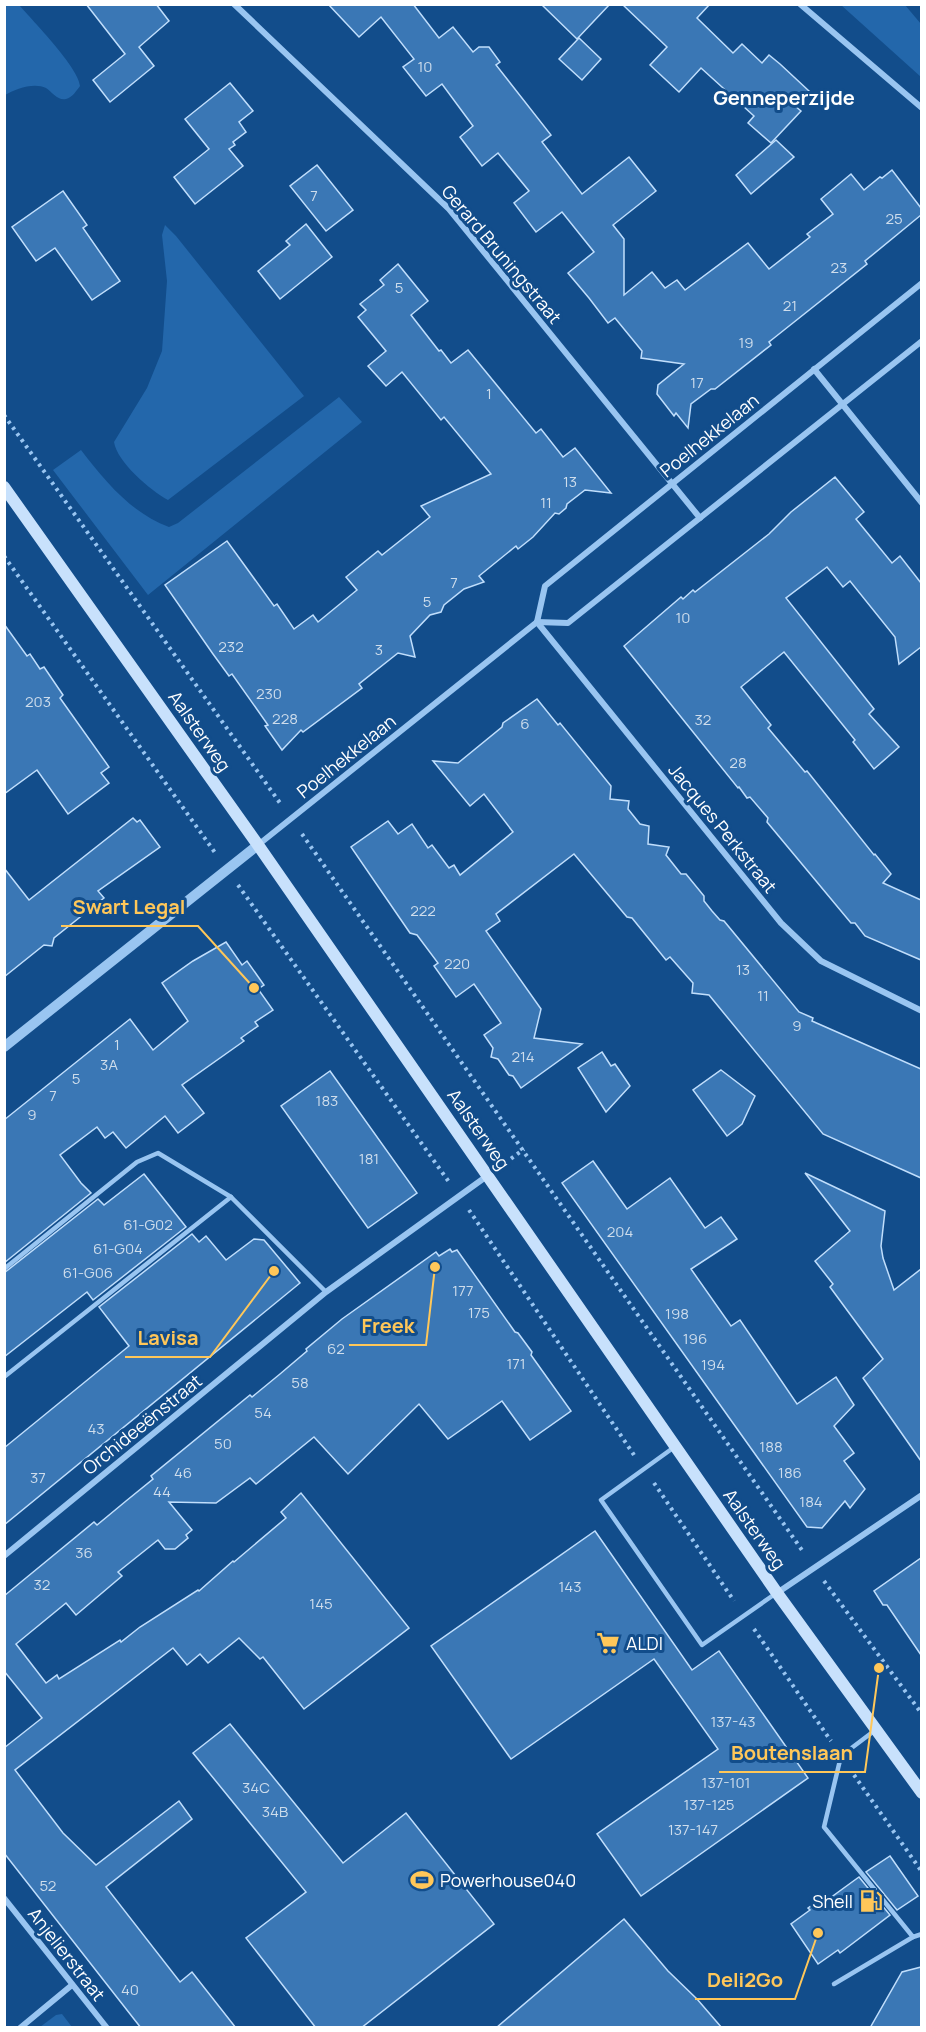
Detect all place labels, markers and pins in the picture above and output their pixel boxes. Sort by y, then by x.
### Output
callout: Swart Legal [61,888,198,926]
callout: Freek [349,1307,426,1345]
callout: Lavisa [125,1319,210,1357]
supermarket icon: ALDI [595,1630,621,1656]
place label: ALDI [626,1631,663,1655]
callout: Boutenslaan [719,1734,865,1772]
sports icon: Powerhouse040 [409,1867,435,1893]
place label: Powerhouse040 [440,1868,576,1892]
fuel station icon: Shell [858,1888,884,1914]
place label: Shell [812,1889,853,1913]
callout: Deli2Go [695,1961,795,1999]

